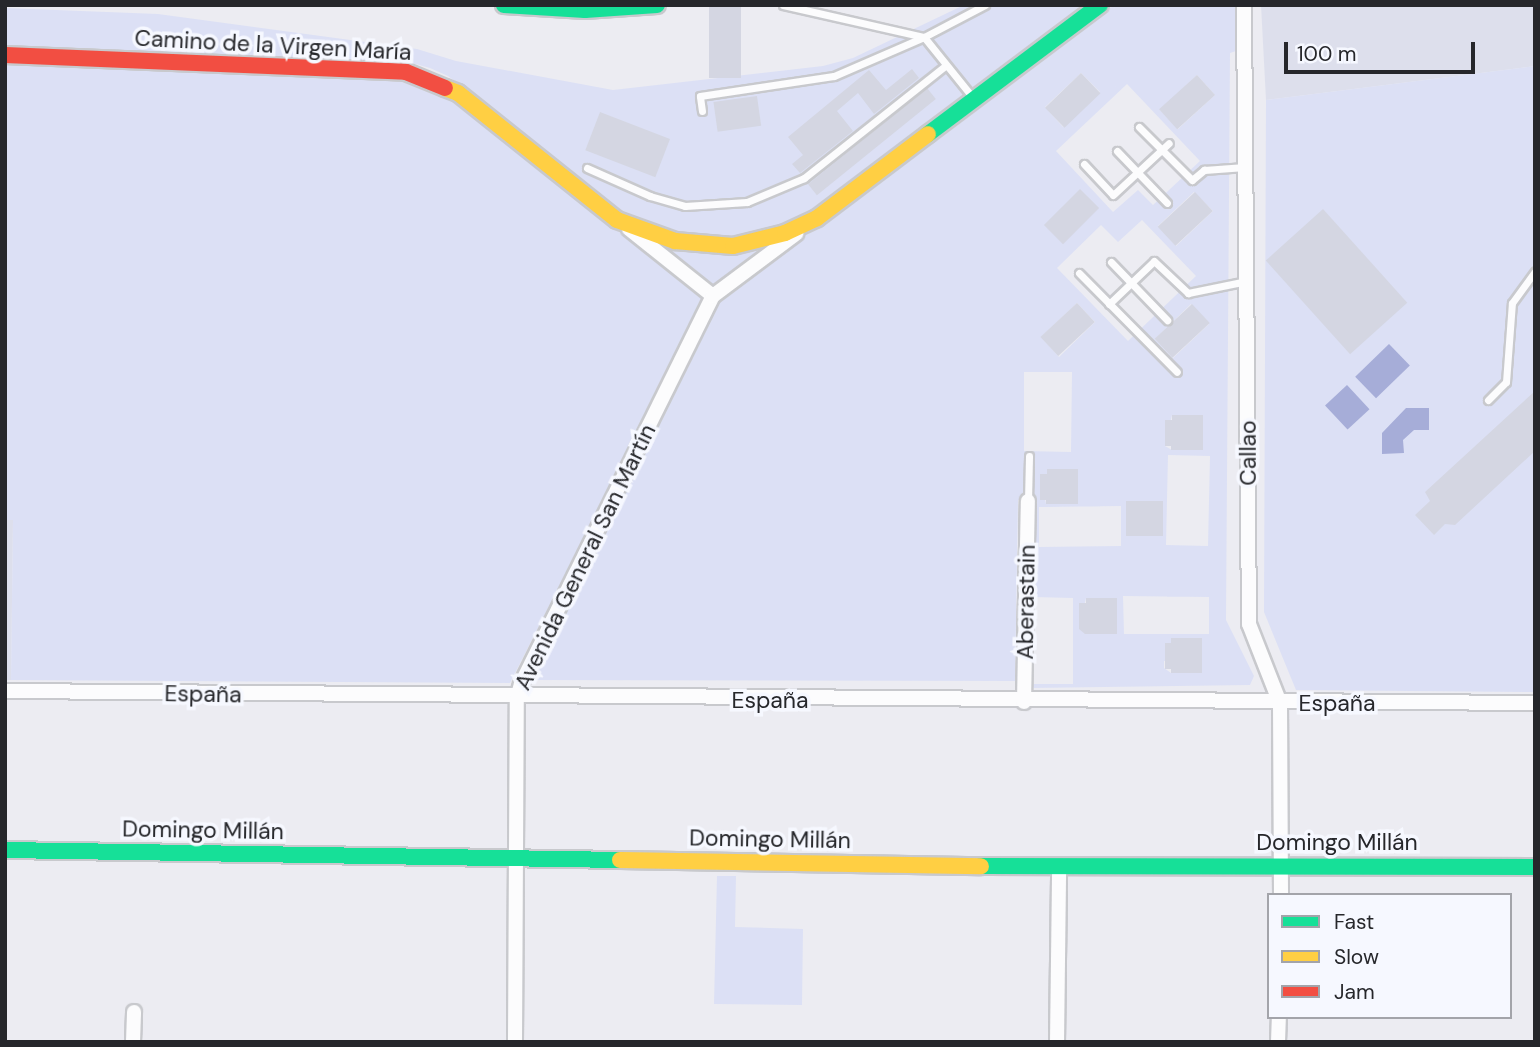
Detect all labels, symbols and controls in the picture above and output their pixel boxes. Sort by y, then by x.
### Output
street label: Camino de la Virgen María [134,24,412,66]
scale bar [1288,28,1479,72]
text: 100 m [1297,40,1357,68]
street label: Avenida General San Martín [509,420,661,694]
street label: Callao [1234,420,1262,486]
street label: Aberastain [1011,544,1041,660]
street label: España [164,680,242,708]
street label: España [731,686,809,714]
street label: España [1298,689,1376,717]
street label: Domingo Millán [122,815,284,845]
street label: Domingo Millán [689,824,851,854]
street label: Domingo Millán [1256,828,1418,856]
legend [1267,893,1512,1019]
text: Fast [1334,908,1374,936]
text: Slow [1334,943,1379,971]
text: Jam [1334,978,1375,1006]

